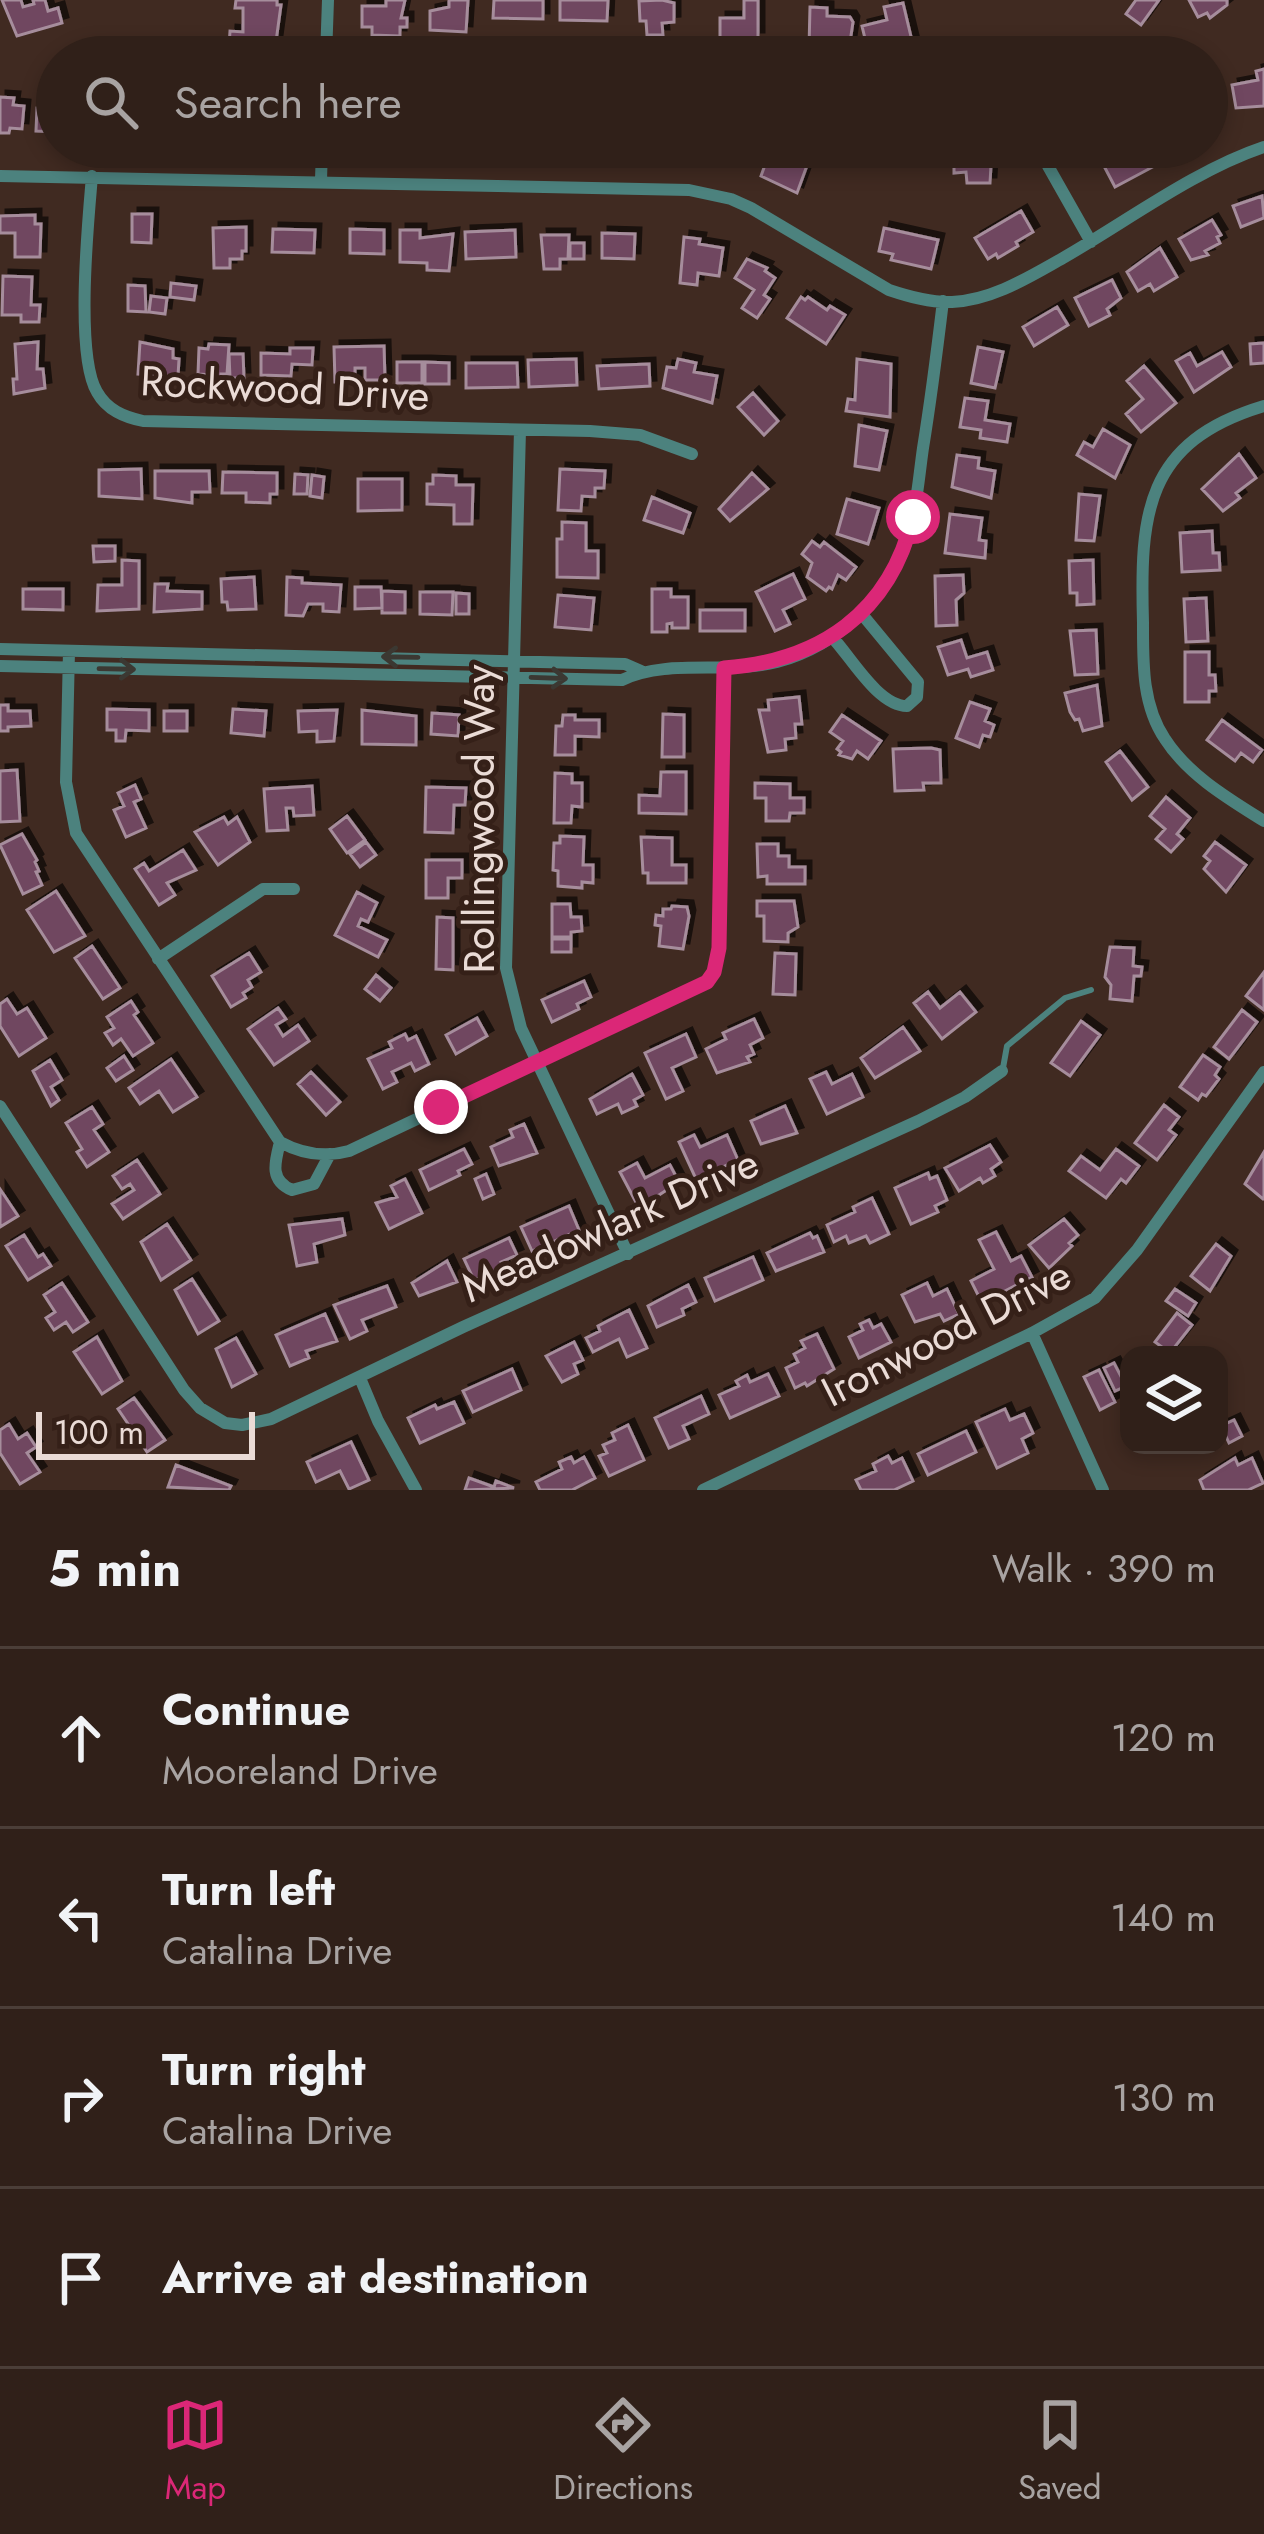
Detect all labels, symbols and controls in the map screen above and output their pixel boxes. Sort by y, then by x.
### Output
search box [36,36,1228,168]
icon: search [78,69,144,135]
text: Search here [174,70,402,135]
street label: Rockwood Drive [139,350,431,426]
route start [886,490,940,544]
one-way arrow [381,645,420,668]
one-way arrow [97,657,136,680]
street label: Rollingwood Way [449,664,510,973]
one-way arrow [529,667,568,690]
route end [414,1080,468,1134]
street label: Meadowlark Drive [452,1132,768,1318]
street label: Ironwood Drive [811,1244,1081,1422]
map controls [1120,1346,1228,1454]
button: layers [1120,1346,1228,1454]
scale bar [36,1406,255,1459]
text: 100 m [54,1409,144,1456]
text: 5 min [48,1531,181,1605]
text: Walk · 390 m [992,1540,1216,1597]
text: Continue [162,1677,350,1742]
icon: ahead [48,1705,114,1771]
text: 120 m [1111,1709,1216,1766]
text: Mooreland Drive [162,1742,438,1799]
text: Turn left [162,1857,335,1922]
icon: left [48,1885,114,1951]
text: 140 m [1110,1889,1216,1946]
text: Catalina Drive [162,1922,392,1979]
text: Turn right [162,2037,366,2102]
icon: right [48,2065,114,2131]
text: 130 m [1112,2069,1216,2126]
text: Catalina Drive [162,2102,392,2159]
icon: arrive [48,2245,114,2311]
text: Arrive at destination [162,2245,589,2310]
tab: Map [162,2392,228,2511]
tab: Directions [553,2392,693,2511]
tab: Saved [1018,2392,1102,2511]

